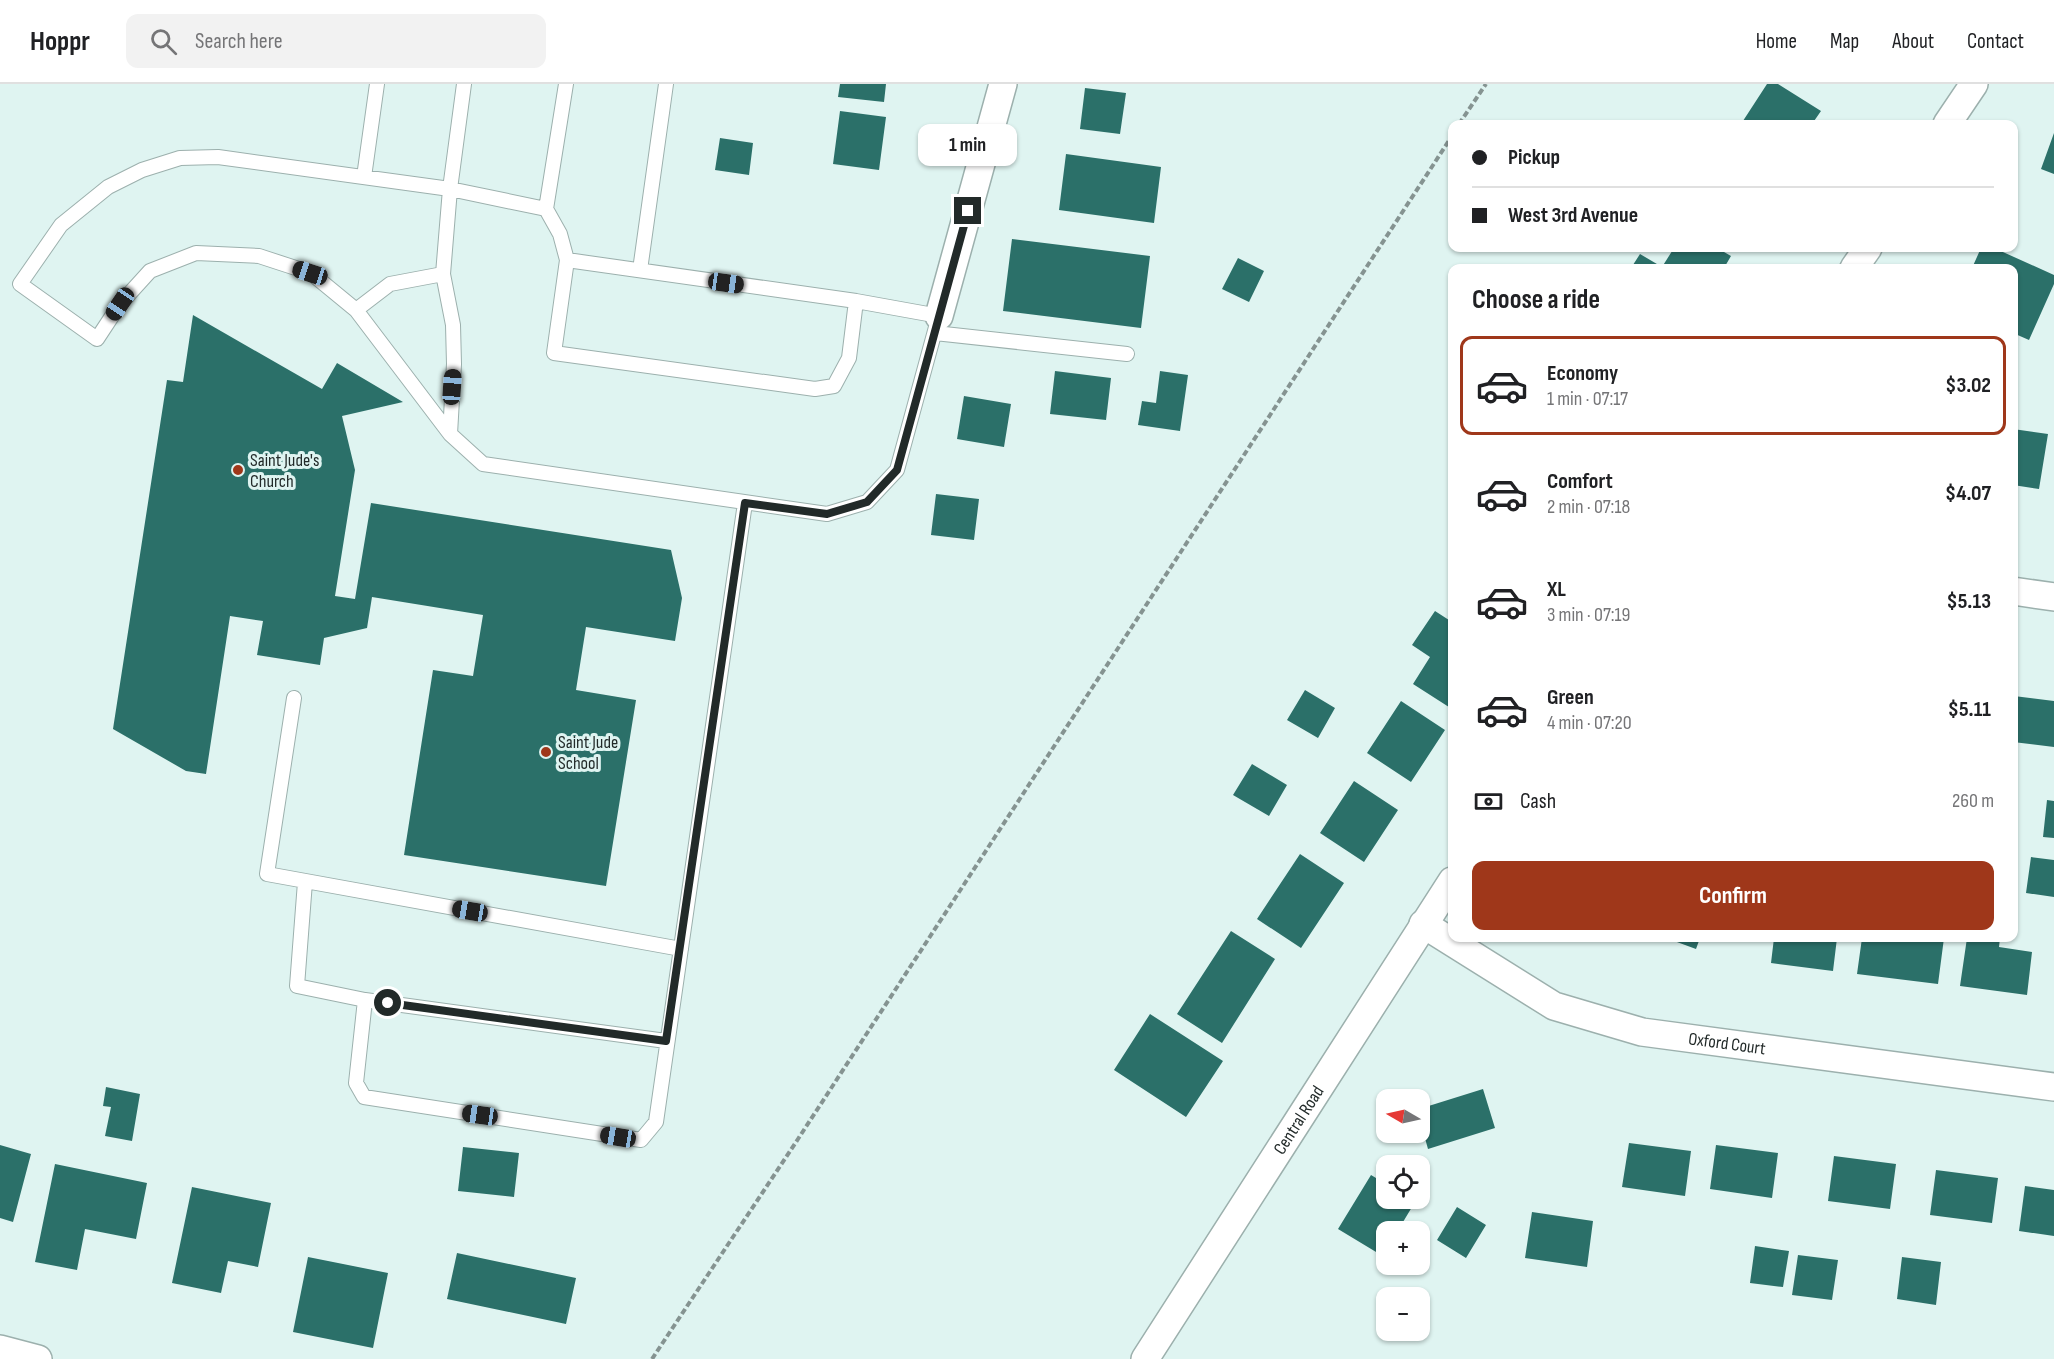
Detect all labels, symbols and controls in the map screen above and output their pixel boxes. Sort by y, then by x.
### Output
search box [126,14,546,68]
text: Hoppr [30,25,90,58]
icon: search [147,25,180,58]
text: Search here [195,28,282,55]
text: Home [1756,29,1797,54]
text: Map [1830,29,1859,54]
text: About [1892,29,1934,54]
text: Contact [1967,29,2024,54]
callout: 1 min [918,124,1018,166]
text: 1 min [949,133,986,157]
text: Pickup [1508,144,1560,171]
route end [954,197,981,224]
text: West 3rd Avenue [1508,202,1638,229]
car [290,259,330,287]
car [707,272,745,294]
car [102,284,138,324]
text: Choose a ride [1472,284,1600,316]
icon: car [1475,359,1529,413]
text: Economy [1547,360,1618,387]
car [442,368,462,406]
text: $3.02 [1945,372,1991,399]
text: 1 min · 07:17 [1547,387,1628,411]
place label: Saint Jude's Church [250,450,319,492]
marker: Saint Jude's Church [231,463,245,477]
icon: car [1475,467,1529,521]
text: Comfort [1547,468,1613,495]
text: $4.07 [1945,480,1991,507]
text: 2 min · 07:18 [1547,495,1630,519]
icon: car [1475,575,1529,629]
text: XL [1547,576,1566,603]
text: $5.13 [1946,588,1991,615]
text: 3 min · 07:19 [1547,603,1630,627]
icon: car [1475,683,1529,737]
text: Green [1547,684,1594,711]
text: $5.11 [1948,696,1991,723]
text: 4 min · 07:20 [1547,711,1632,735]
place label: Saint Jude School [558,732,618,774]
marker: Saint Jude School [539,745,553,759]
icon: cash [1472,785,1505,818]
text: Cash [1520,788,1556,815]
text: 260 m [1952,789,1994,813]
button: Confirm [1472,861,1994,930]
car [451,899,489,923]
route start [374,989,401,1016]
street label: Oxford Court [1687,1028,1767,1059]
street label: Central Road [1269,1082,1329,1158]
north arrow [1376,1089,1430,1143]
map controls [1376,1089,1430,1341]
car [461,1104,499,1126]
car [599,1125,637,1149]
button: locate [1376,1155,1430,1209]
button: + [1376,1221,1430,1275]
button: − [1376,1287,1430,1341]

